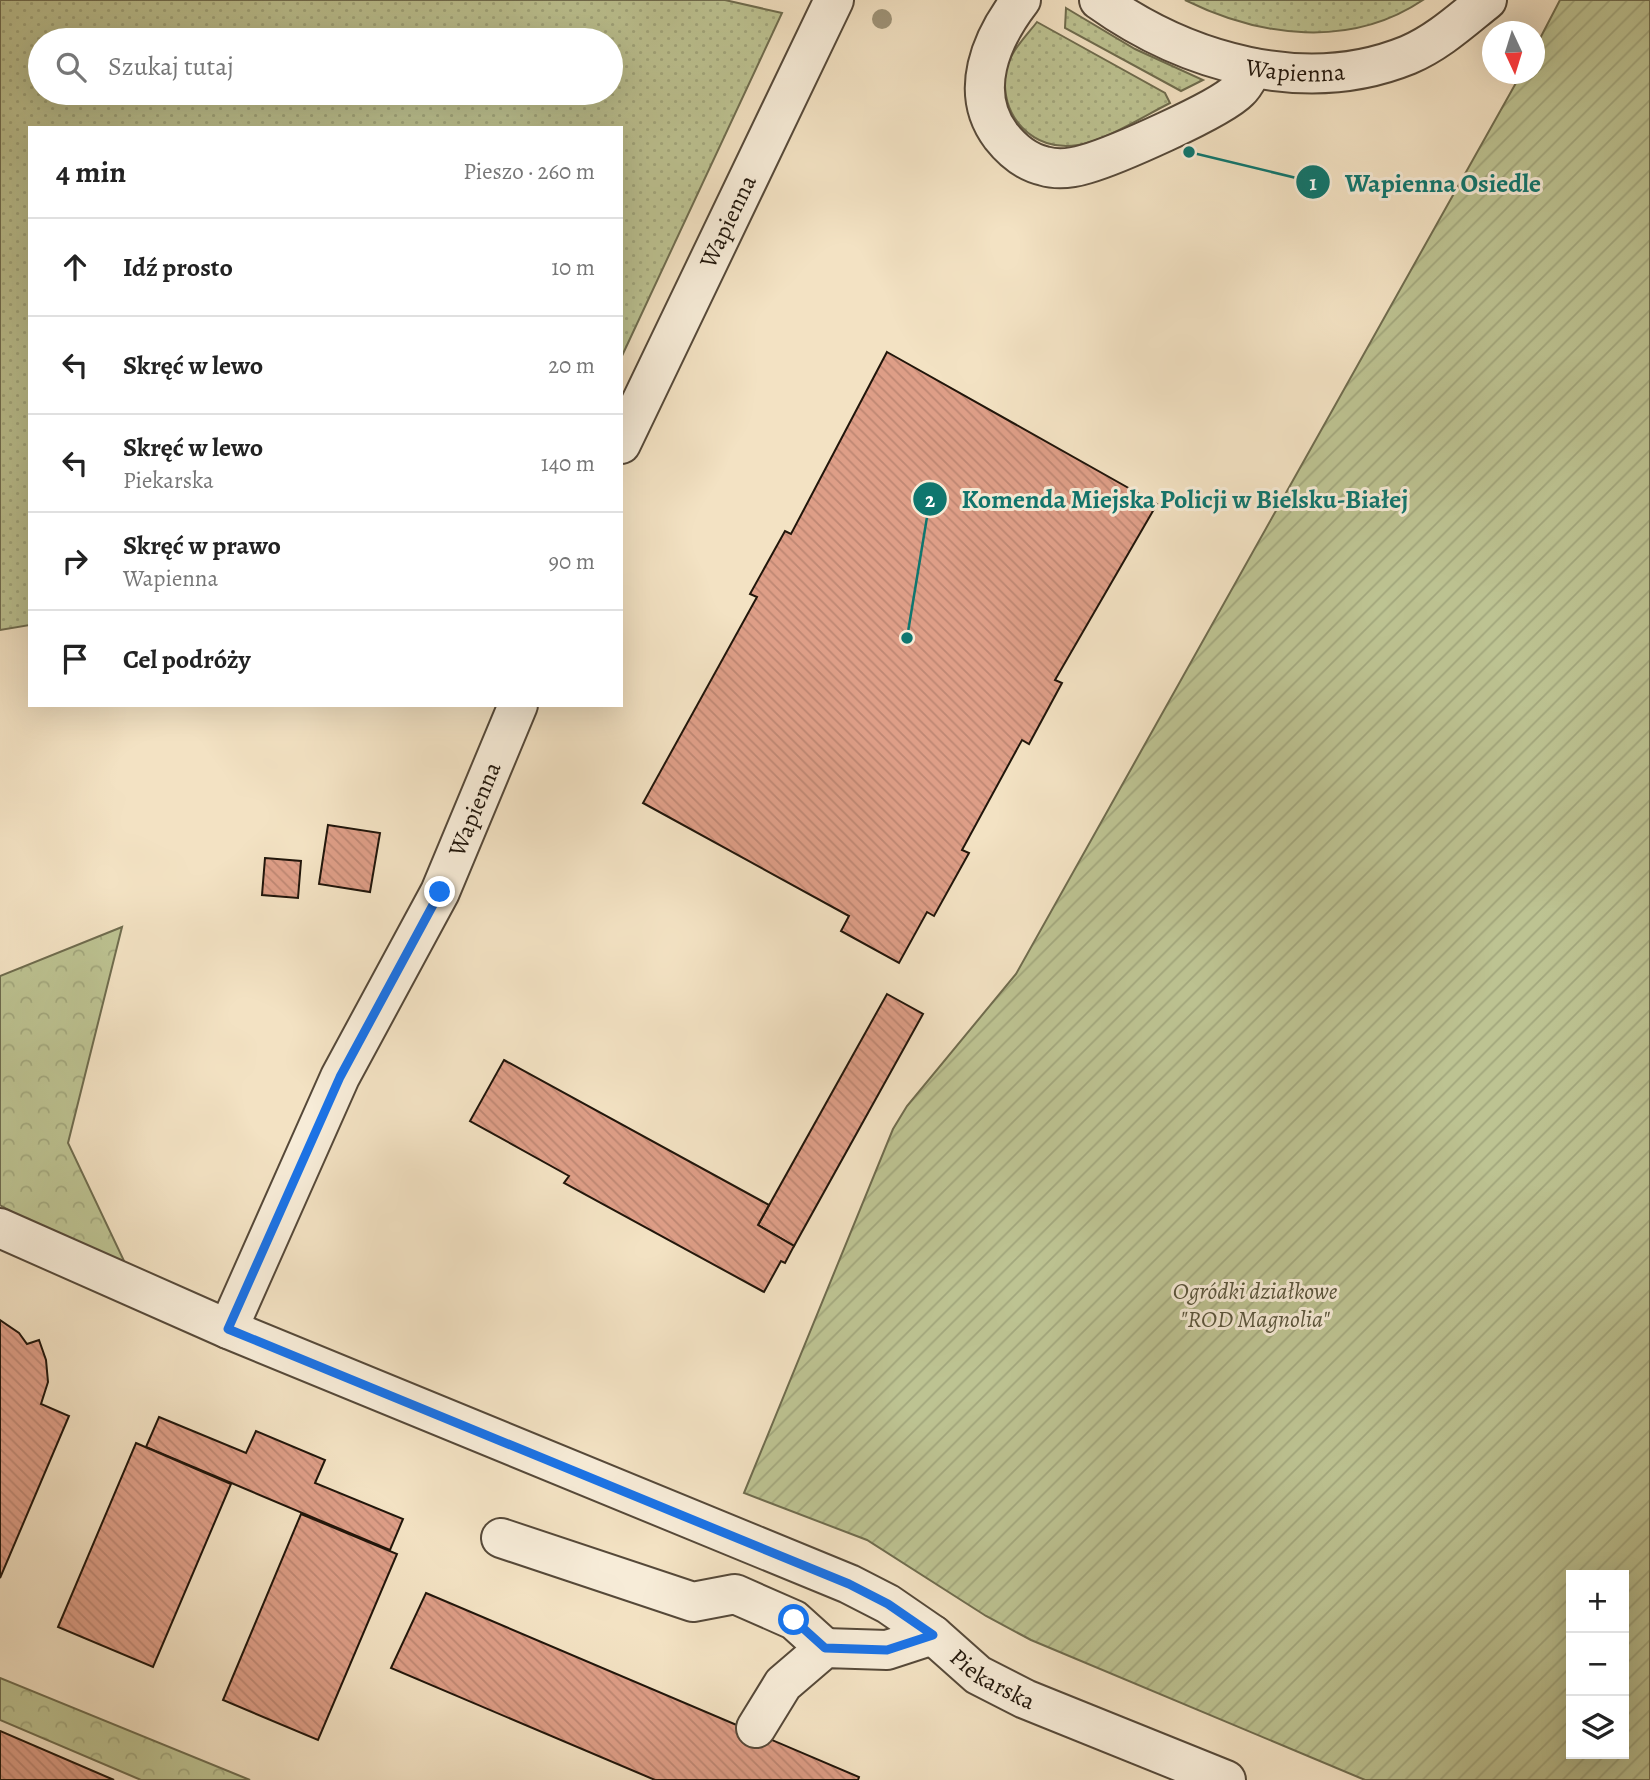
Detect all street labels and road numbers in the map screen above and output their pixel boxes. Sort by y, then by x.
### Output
street label: Wapienna [1242,50,1347,89]
street label: Wapienna [691,169,764,274]
street label: Wapienna [440,756,509,862]
street label: Piekarska [943,1641,1040,1718]

